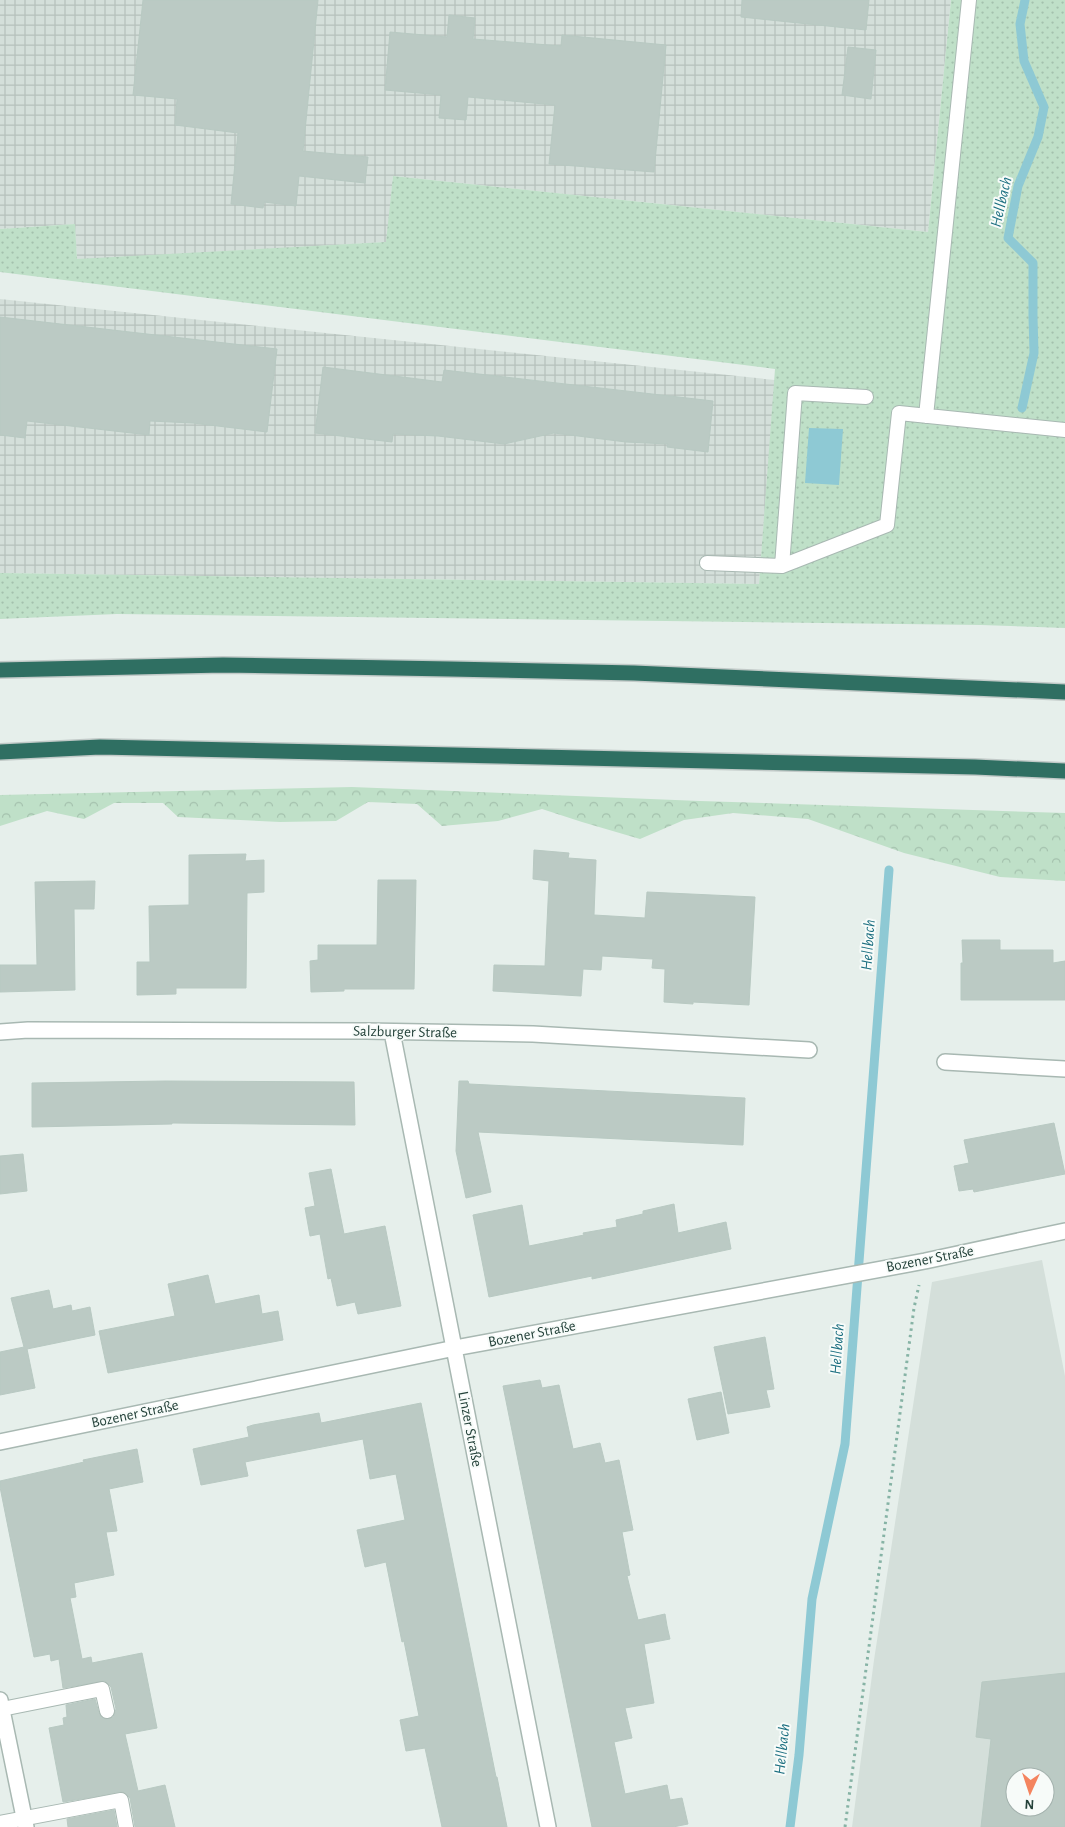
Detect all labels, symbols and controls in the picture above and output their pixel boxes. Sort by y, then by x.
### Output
water label: Hellbach [987,175,1015,229]
water label: Hellbach [858,919,878,971]
street label: Salzburger Straße [353,1024,457,1040]
street label: Bozener Straße [885,1243,975,1275]
street label: Bozener Straße [487,1318,577,1350]
water label: Hellbach [827,1323,847,1375]
street label: Linzer Straße [455,1390,485,1468]
street label: Bozener Straße [90,1397,180,1431]
water label: Hellbach [771,1723,793,1775]
north arrow [1005,1767,1055,1817]
text: N [1024,1797,1035,1811]

